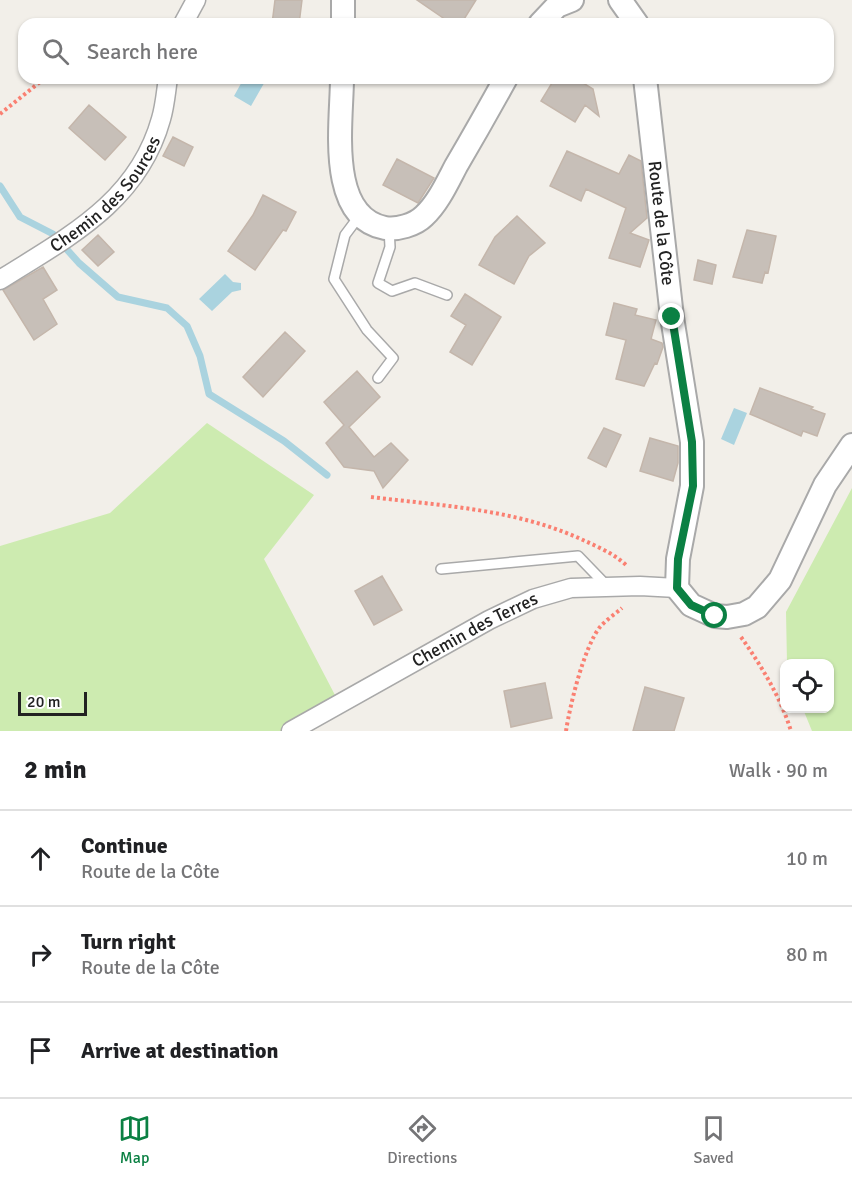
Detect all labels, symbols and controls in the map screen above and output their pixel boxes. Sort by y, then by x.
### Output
search box [18,18,834,84]
icon: search [39,35,72,68]
text: Search here [87,38,198,65]
street label: Chemin des Sources [46,133,165,257]
street label: Route de la Côte [643,160,679,286]
route end [658,303,684,329]
street label: Chemin des Terres [408,587,541,672]
route start [701,602,727,628]
map controls [780,659,834,713]
button: locate [780,659,834,713]
scale bar [18,689,87,716]
text: 20 m [27,692,61,712]
text: 2 min [24,754,87,786]
text: Walk · 90 m [729,758,828,783]
text: Continue [81,832,168,859]
icon: ahead [24,842,57,875]
text: 10 m [786,846,828,871]
text: Route de la Côte [81,859,220,884]
text: Turn right [81,928,176,955]
icon: right [24,938,57,971]
text: 80 m [786,942,828,967]
text: Route de la Côte [81,955,220,980]
icon: arrive [24,1034,57,1067]
text: Arrive at destination [81,1037,278,1064]
tab: Map [118,1112,151,1168]
tab: Directions [387,1112,457,1168]
tab: Saved [694,1112,734,1168]

